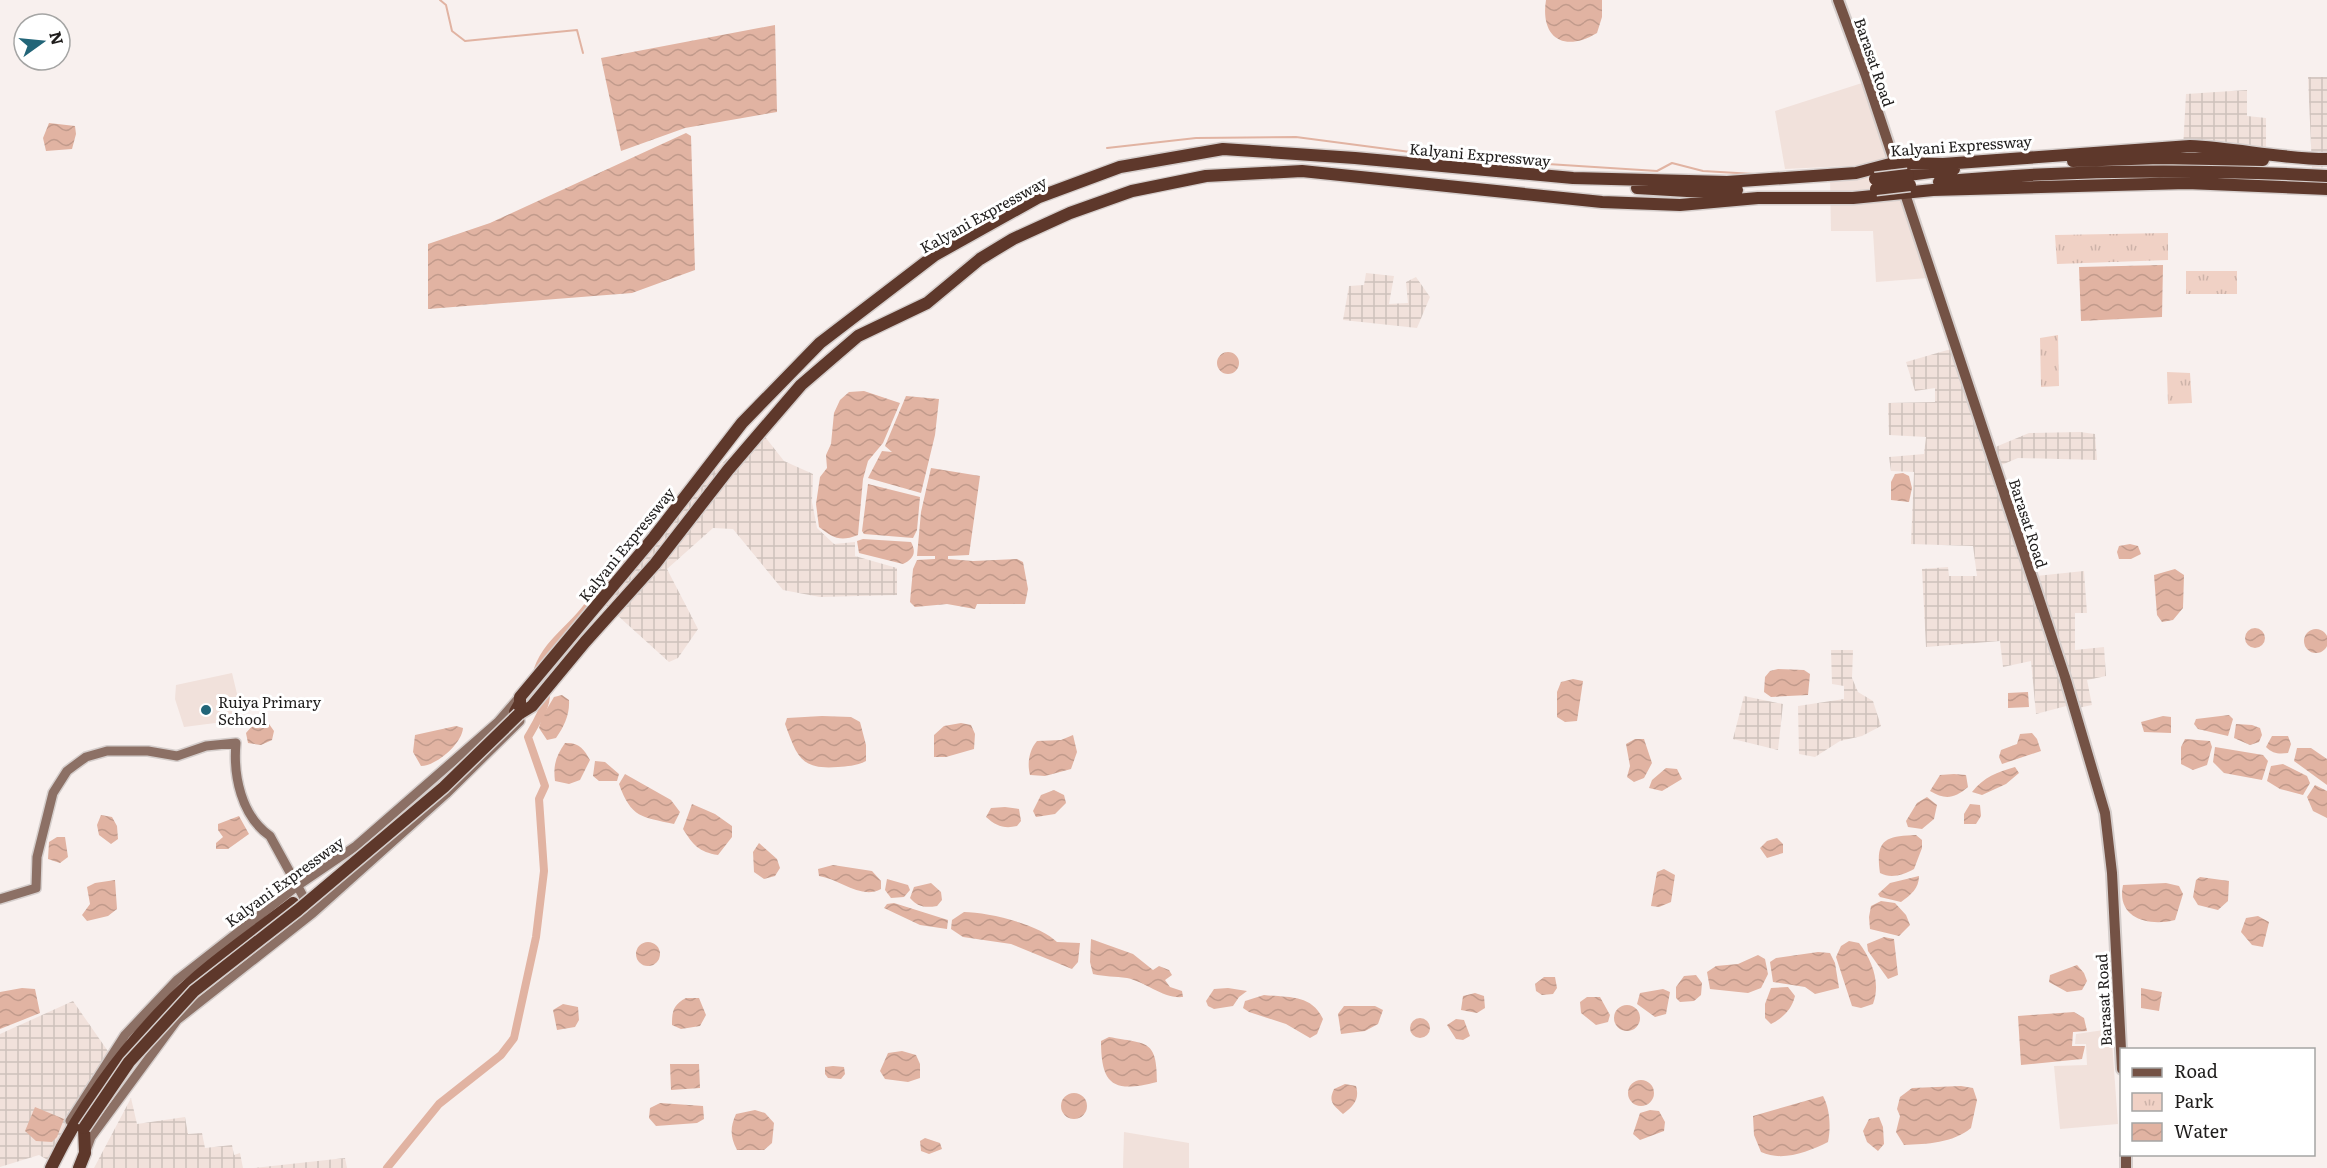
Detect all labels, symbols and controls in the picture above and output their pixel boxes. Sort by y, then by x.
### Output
north arrow [12,12,72,72]
street label: Barasat Road [1849,14,1901,110]
text: N [44,28,71,47]
street label: Kalyani Expressway [1889,129,2033,161]
street label: Kalyani Expressway [1408,136,1552,172]
street label: Kalyani Expressway [915,169,1051,258]
street label: Barasat Road [2004,475,2054,571]
street label: Kalyani Expressway [572,481,680,606]
place label: Ruiya Primary School [218,690,321,730]
marker: Ruiya Primary School [199,703,213,717]
street label: Kalyani Expressway [220,830,348,932]
street label: Barasat Road [2089,953,2117,1047]
legend [2120,1048,2315,1156]
text: Road [2174,1057,2218,1084]
text: Park [2174,1087,2215,1114]
text: Water [2174,1117,2228,1144]

